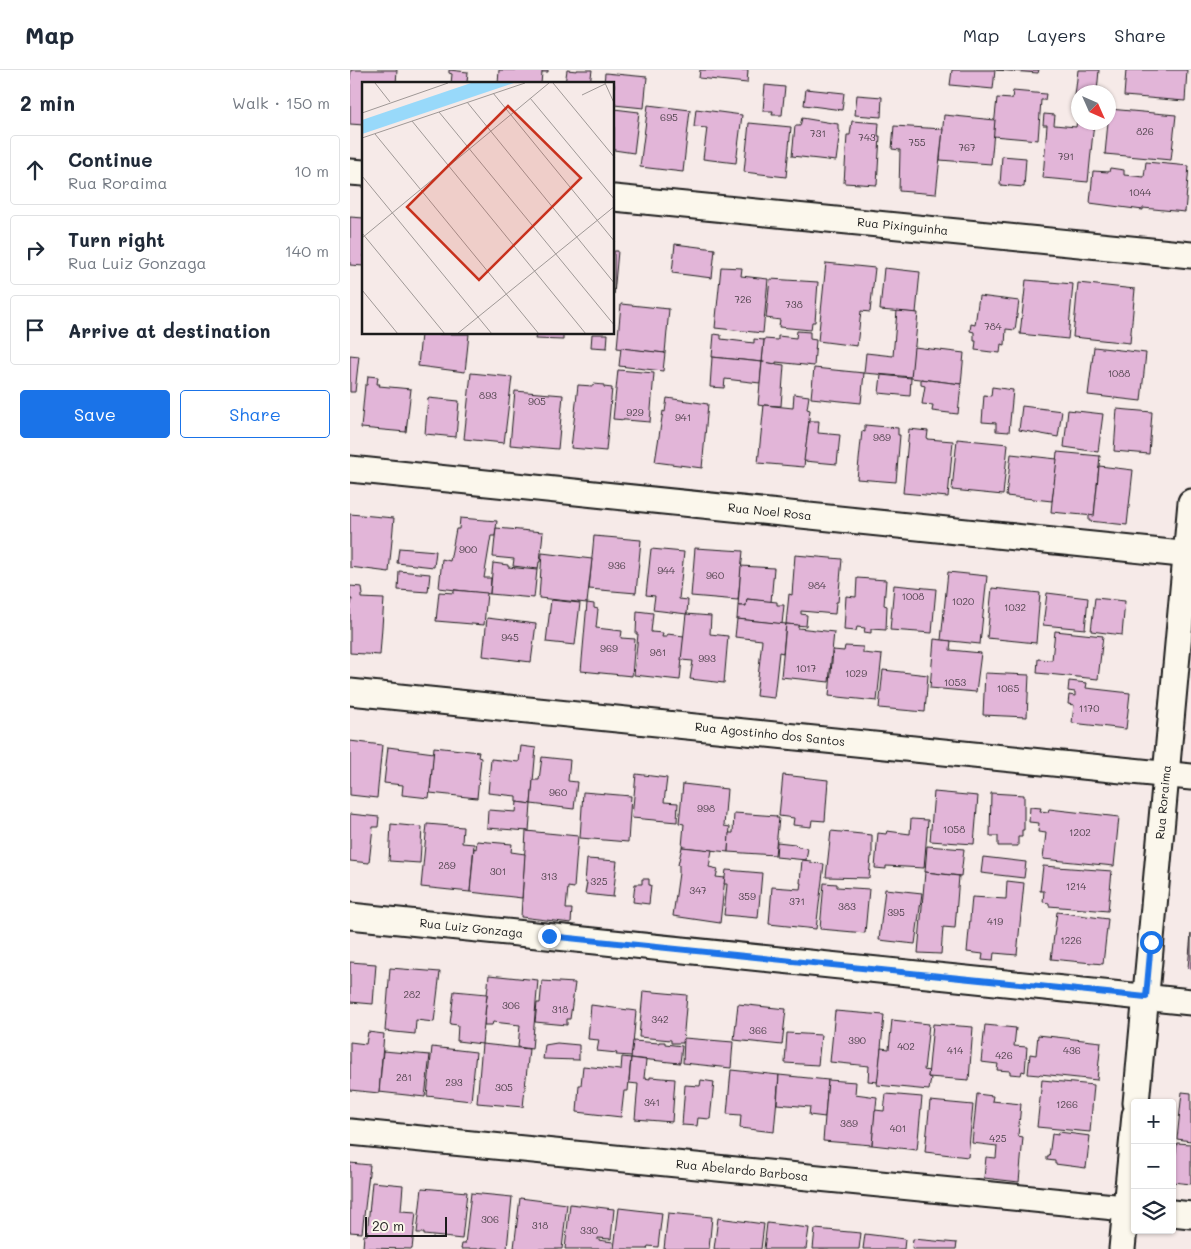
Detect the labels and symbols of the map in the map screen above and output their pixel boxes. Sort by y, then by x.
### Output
inset map [362,82,615,335]
north arrow [1071,85,1116,130]
house number: 695 [660,110,678,124]
house number: 826 [1136,124,1154,138]
house number: 731 [810,126,826,140]
house number: 743 [858,130,876,144]
house number: 755 [908,135,926,149]
house number: 767 [958,140,976,154]
house number: 791 [1058,149,1074,163]
house number: 1044 [1129,185,1151,199]
street label: Rua Pixinguinha [857,213,949,238]
house number: 726 [734,292,752,306]
house number: 738 [785,297,803,311]
house number: 784 [984,319,1002,333]
house number: 1088 [1108,366,1130,380]
house number: 893 [479,388,497,402]
house number: 905 [528,394,546,408]
house number: 929 [626,405,644,419]
house number: 941 [675,410,691,424]
house number: 989 [873,430,891,444]
street label: Rua Noel Rosa [727,499,813,523]
house number: 900 [459,542,477,556]
house number: 936 [608,558,626,572]
house number: 944 [657,563,675,577]
house number: 960 [706,568,724,582]
house number: 984 [808,578,826,592]
house number: 1008 [902,589,924,603]
house number: 1020 [952,594,974,608]
house number: 1032 [1004,600,1026,614]
house number: 945 [501,630,519,644]
house number: 969 [600,641,618,655]
house number: 981 [650,645,666,659]
house number: 993 [698,651,716,665]
house number: 1017 [796,661,817,675]
house number: 1029 [845,666,867,680]
house number: 1053 [944,675,966,689]
house number: 1065 [997,681,1019,695]
house number: 1170 [1079,701,1099,715]
street label: Rua Agostinho dos Santos [694,718,846,749]
street label: Rua Roraima [1151,764,1174,840]
house number: 960 [549,785,567,799]
house number: 998 [697,801,715,815]
house number: 1058 [943,822,965,836]
house number: 1202 [1069,825,1091,839]
house number: 289 [438,858,456,872]
house number: 301 [490,864,506,878]
house number: 313 [541,869,557,883]
house number: 325 [590,874,608,888]
house number: 1214 [1066,879,1086,893]
house number: 347 [689,883,707,897]
house number: 359 [738,889,756,903]
house number: 371 [789,894,805,908]
house number: 383 [838,899,856,913]
house number: 395 [887,905,905,919]
street label: Rua Luiz Gonzaga [419,914,524,941]
house number: 419 [987,914,1003,928]
route end [538,925,561,948]
route start [1140,931,1163,954]
house number: 1226 [1060,933,1082,947]
house number: 282 [403,987,421,1001]
house number: 306 [502,998,520,1012]
house number: 318 [552,1002,568,1016]
house number: 342 [651,1012,669,1026]
house number: 366 [749,1023,767,1037]
house number: 390 [848,1033,866,1047]
house number: 402 [897,1039,915,1053]
house number: 414 [947,1043,963,1057]
house number: 436 [1063,1043,1081,1057]
house number: 426 [995,1048,1013,1062]
house number: 281 [396,1070,412,1084]
house number: 293 [445,1075,463,1089]
house number: 305 [495,1080,513,1094]
house number: 341 [644,1095,660,1109]
house number: 1266 [1056,1097,1078,1111]
house number: 389 [840,1116,858,1130]
house number: 401 [890,1121,906,1135]
house number: 425 [989,1131,1007,1145]
street label: Rua Abelardo Barbosa [675,1155,809,1184]
house number: 306 [481,1212,499,1226]
scale bar [365,1214,448,1237]
house number: 318 [532,1218,548,1232]
house number: 330 [580,1223,598,1237]

